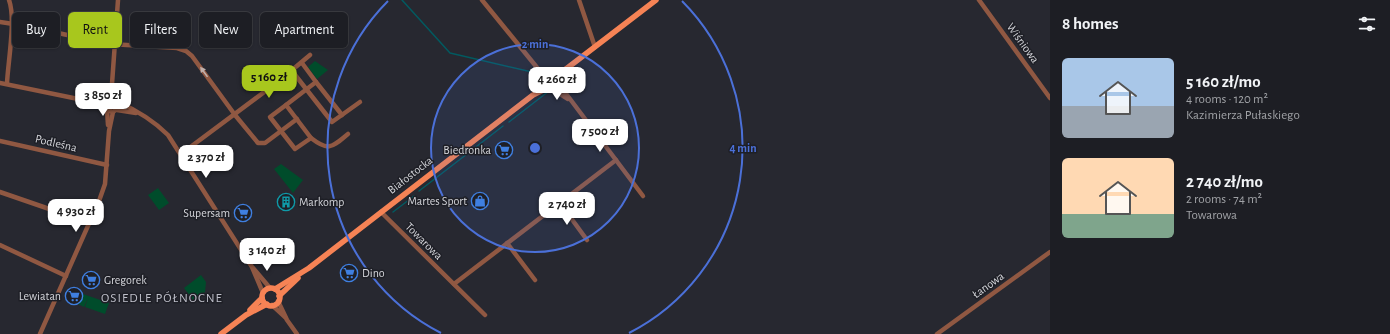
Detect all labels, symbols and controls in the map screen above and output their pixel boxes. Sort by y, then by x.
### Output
chip: Buy [12,12,60,48]
chip: Rent [68,12,122,48]
chip: Filters [130,12,191,48]
chip: New [199,12,252,48]
chip: Apartment [260,12,348,48]
icon: filters [1356,13,1378,35]
text: 8 homes [1062,15,1119,32]
street label: Wiśniowa [1005,21,1042,66]
text: 2 min [522,38,548,50]
pin: 5 160 zł [228,65,310,99]
one-way arrow [200,67,208,77]
pin: 4 260 zł [516,67,598,101]
text: 5 160 zł [251,71,287,84]
text: 4 260 zł [538,73,576,86]
text: 5 160 zł/mo [1186,73,1261,90]
icon: home [1094,74,1142,122]
pin: 3 850 zł [62,83,144,117]
text: 3 850 zł [84,89,122,102]
text: 4 rooms · 120 m² [1186,93,1268,106]
text: Kazimierza Pułaskiego [1186,109,1300,122]
pin: 7 500 zł [559,119,641,153]
text: 7 500 zł [581,125,619,138]
street label: Podleśna [34,132,79,154]
supermarket icon: Biedronka [494,140,514,160]
centre of rings [528,141,542,155]
text: 4 min [729,142,757,154]
place label: Biedronka [443,144,491,156]
pin: 2 370 zł [165,145,247,179]
text: 2 370 zł [187,151,225,164]
street label: Białostocka [385,154,435,196]
text: 2 740 zł/mo [1186,173,1263,190]
icon: home [1094,174,1142,222]
shop icon: Martes Sport [470,191,490,211]
building icon: Markomp [276,192,296,212]
pin: 2 740 zł [526,192,608,226]
text: 2 rooms · 74 m² [1186,193,1262,206]
place label: Martes Sport [407,195,467,207]
place label: Markomp [299,196,344,208]
text: 2 740 zł [548,198,586,211]
pin: 4 930 zł [35,199,117,233]
supermarket icon: Supersam [233,203,253,223]
text: 4 930 zł [57,205,95,218]
place label: Supersam [183,207,230,219]
text: Towarowa [1186,209,1237,222]
street label: Towarowa [403,220,445,262]
pin: 3 140 zł [226,238,308,272]
text: 3 140 zł [249,244,285,257]
supermarket icon: Dino [339,263,359,283]
place label: Dino [362,267,385,279]
street label: Łanowa [970,269,1006,300]
supermarket icon: Gregorek [81,270,101,290]
place label: Gregorek [104,274,147,286]
supermarket icon: Lewiatan [64,286,84,306]
place label: Lewiatan [19,290,61,302]
district label: OSIEDLE PÓŁNOCNE [101,291,223,305]

